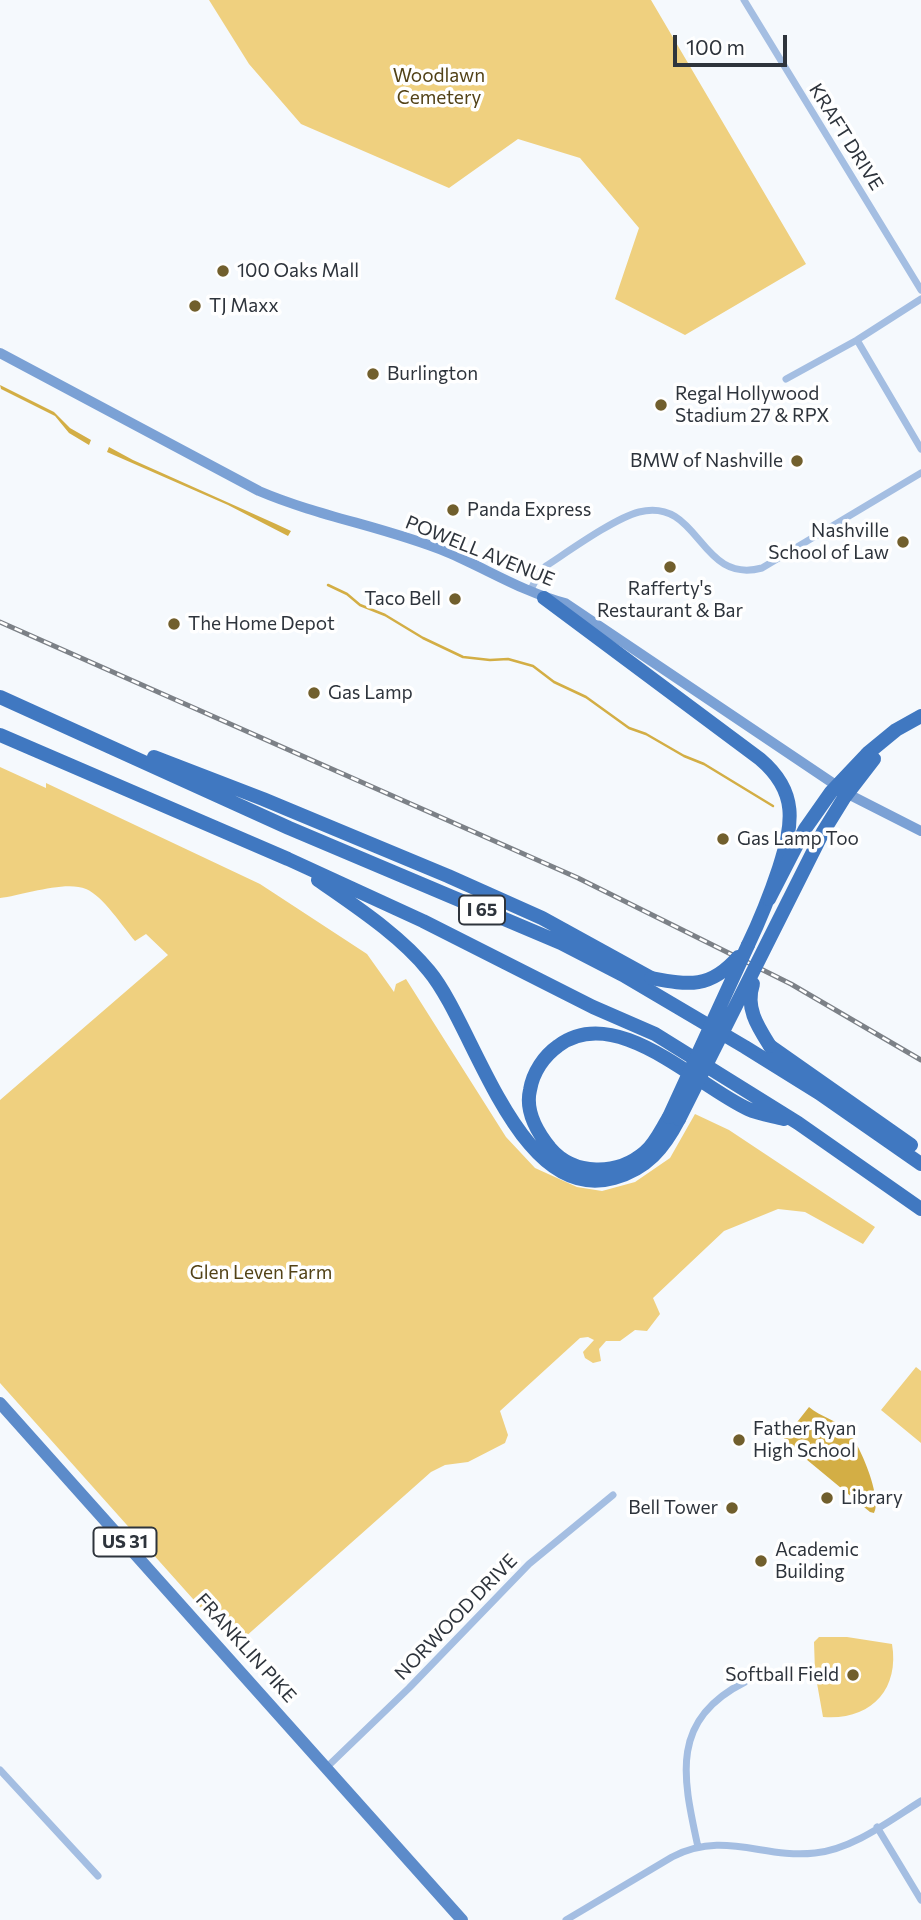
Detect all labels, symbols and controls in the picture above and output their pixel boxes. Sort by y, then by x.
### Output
scale bar [676,21,790,65]
text: 100 m [686,34,745,59]
park label: Woodlawn Cemetery [393,65,485,109]
street label: KRAFT DRIVE [804,79,888,195]
place label: 100 Oaks Mall [237,260,359,282]
marker: 100 Oaks Mall [215,263,231,279]
place label: TJ Maxx [209,295,279,317]
marker: TJ Maxx [187,298,203,314]
place label: Burlington [387,363,478,385]
marker: Burlington [365,366,381,382]
place label: Regal Hollywood Stadium 27 & RPX [675,383,829,427]
marker: Regal Hollywood Stadium 27 & RPX [653,397,669,413]
place label: BMW of Nashville [630,450,783,472]
marker: BMW of Nashville [789,453,805,469]
place label: Panda Express [467,499,591,521]
marker: Panda Express [445,502,461,518]
street label: POWELL AVENUE [402,511,558,591]
place label: Nashville School of Law [768,520,889,564]
marker: Nashville School of Law [895,534,911,550]
marker: Rafferty's Restaurant & Bar [662,559,678,575]
place label: Rafferty's Restaurant & Bar [597,578,743,622]
place label: Taco Bell [364,588,441,610]
marker: Taco Bell [447,591,463,607]
place label: The Home Depot [188,613,335,635]
marker: The Home Depot [166,616,182,632]
place label: Gas Lamp [328,682,413,704]
marker: Gas Lamp [306,685,322,701]
place label: Gas Lamp Too [737,828,859,850]
marker: Gas Lamp Too [715,831,731,847]
road number: I 65 [459,896,505,925]
park label: Glen Leven Farm [190,1262,332,1284]
place label: Father Ryan High School [753,1418,856,1462]
marker: Father Ryan High School [731,1432,747,1448]
place label: Library [841,1487,903,1509]
marker: Library [819,1490,835,1506]
place label: Bell Tower [628,1497,718,1519]
marker: Bell Tower [724,1500,740,1516]
road number: US 31 [94,1527,156,1556]
place label: Academic Building [775,1539,859,1583]
street label: NORWOOD DRIVE [390,1549,522,1685]
marker: Academic Building [753,1553,769,1569]
street label: FRANKLIN PIKE [191,1589,301,1707]
place label: Softball Field [725,1664,839,1686]
marker: Softball Field [845,1667,861,1683]

